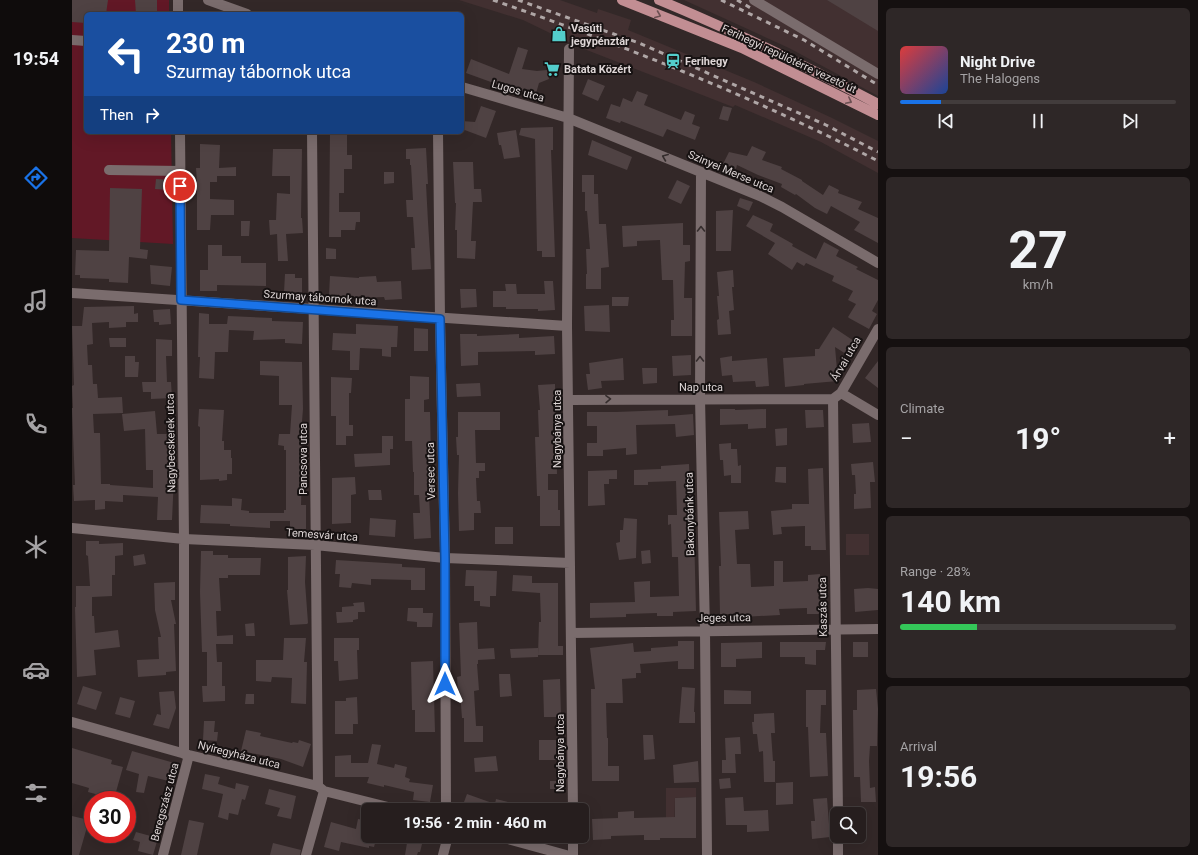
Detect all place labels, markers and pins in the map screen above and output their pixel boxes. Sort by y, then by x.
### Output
place label: Vasúti jegypénztár [570,22,629,48]
shop icon: Vasúti jegypénztár [550,25,568,43]
station icon: Ferihegy [664,52,682,70]
place label: Ferihegy [685,55,728,68]
supermarket icon: Batata Közért [543,60,561,78]
place label: Batata Közért [564,63,632,76]
pin [163,169,197,203]

